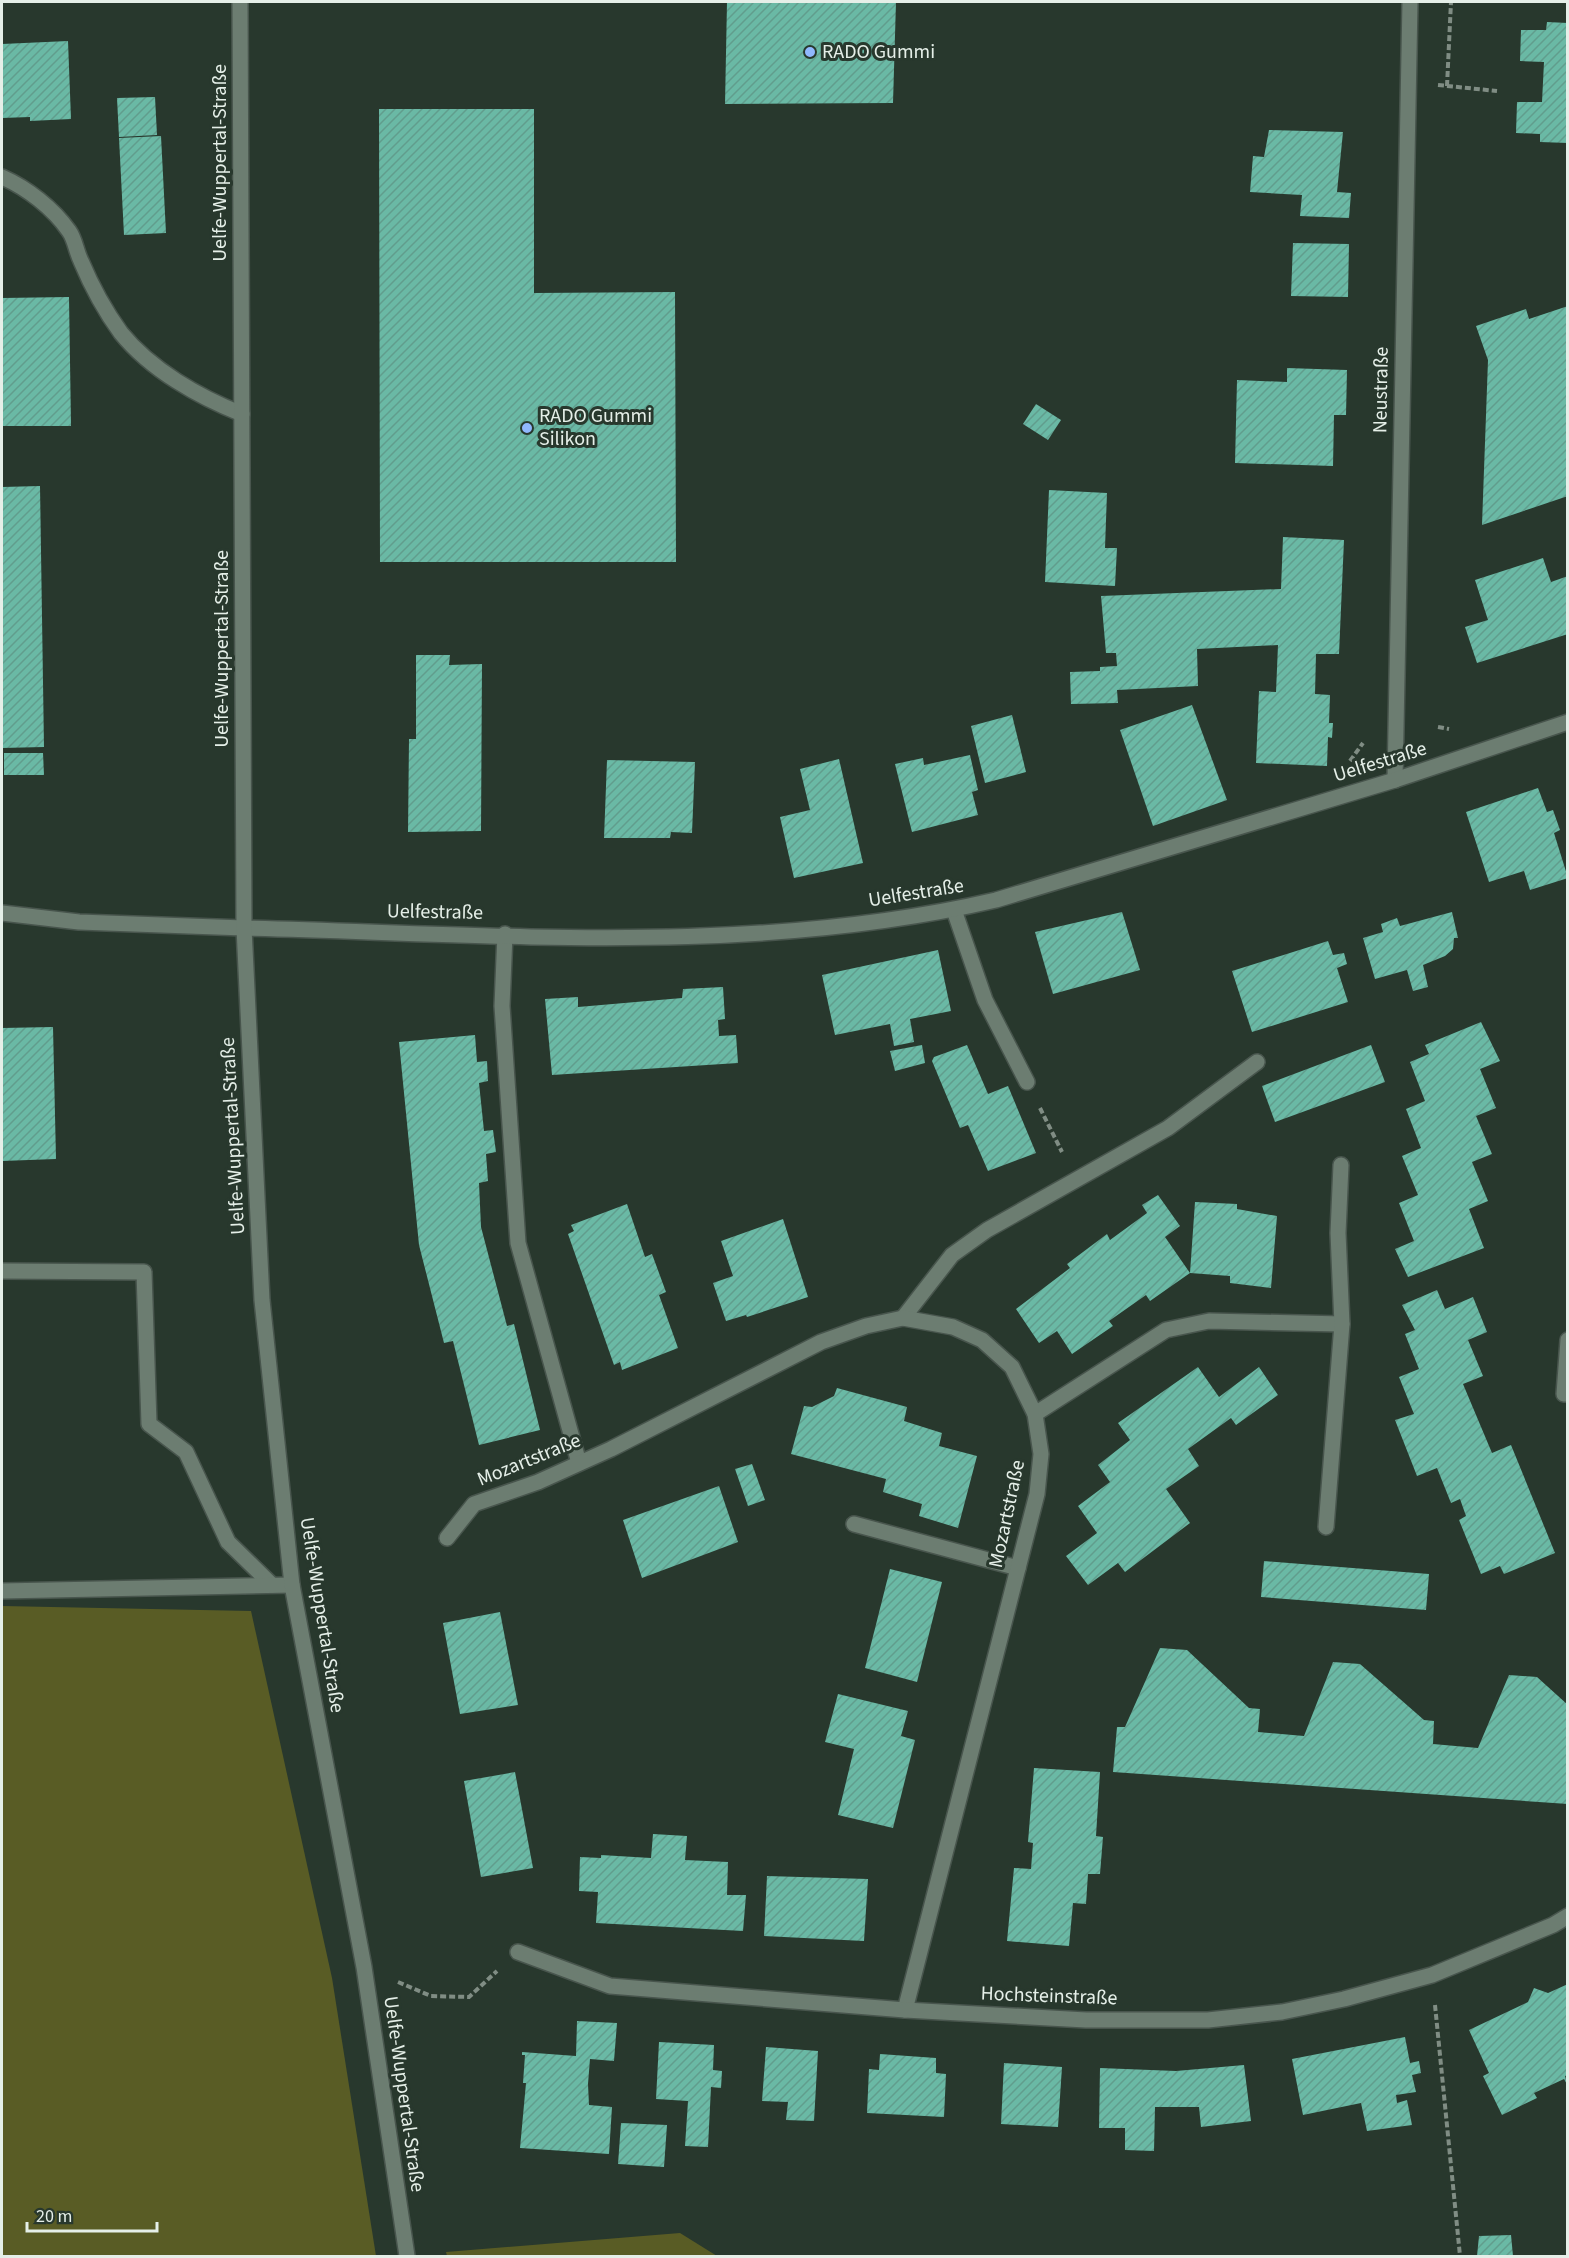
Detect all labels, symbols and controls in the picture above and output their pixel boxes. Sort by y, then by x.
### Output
place label: RADO Gummi [822,38,935,66]
marker: RADO Gummi [803,45,817,59]
street label: Uelfe-Wuppertal-Straße [206,64,234,262]
street label: Neustraße [1366,346,1396,433]
place label: RADO Gummi Silikon [539,402,652,453]
marker: RADO Gummi Silikon [520,421,534,435]
street label: Uelfe-Wuppertal-Straße [208,550,236,748]
street label: Uelfestraße [1330,735,1430,789]
street label: Uelfestraße [866,872,966,914]
street label: Uelfestraße [387,897,483,927]
street label: Uelfe-Wuppertal-Straße [214,1036,252,1235]
street label: Mozartstraße [473,1426,585,1494]
street label: Mozartstraße [982,1457,1032,1571]
street label: Uelfe-Wuppertal-Straße [293,1515,351,1715]
street label: Hochsteinstraße [980,1980,1118,2012]
street label: Uelfe-Wuppertal-Straße [376,1994,432,2194]
scale bar [27,2195,158,2233]
text: 20 m [36,2204,72,2229]

